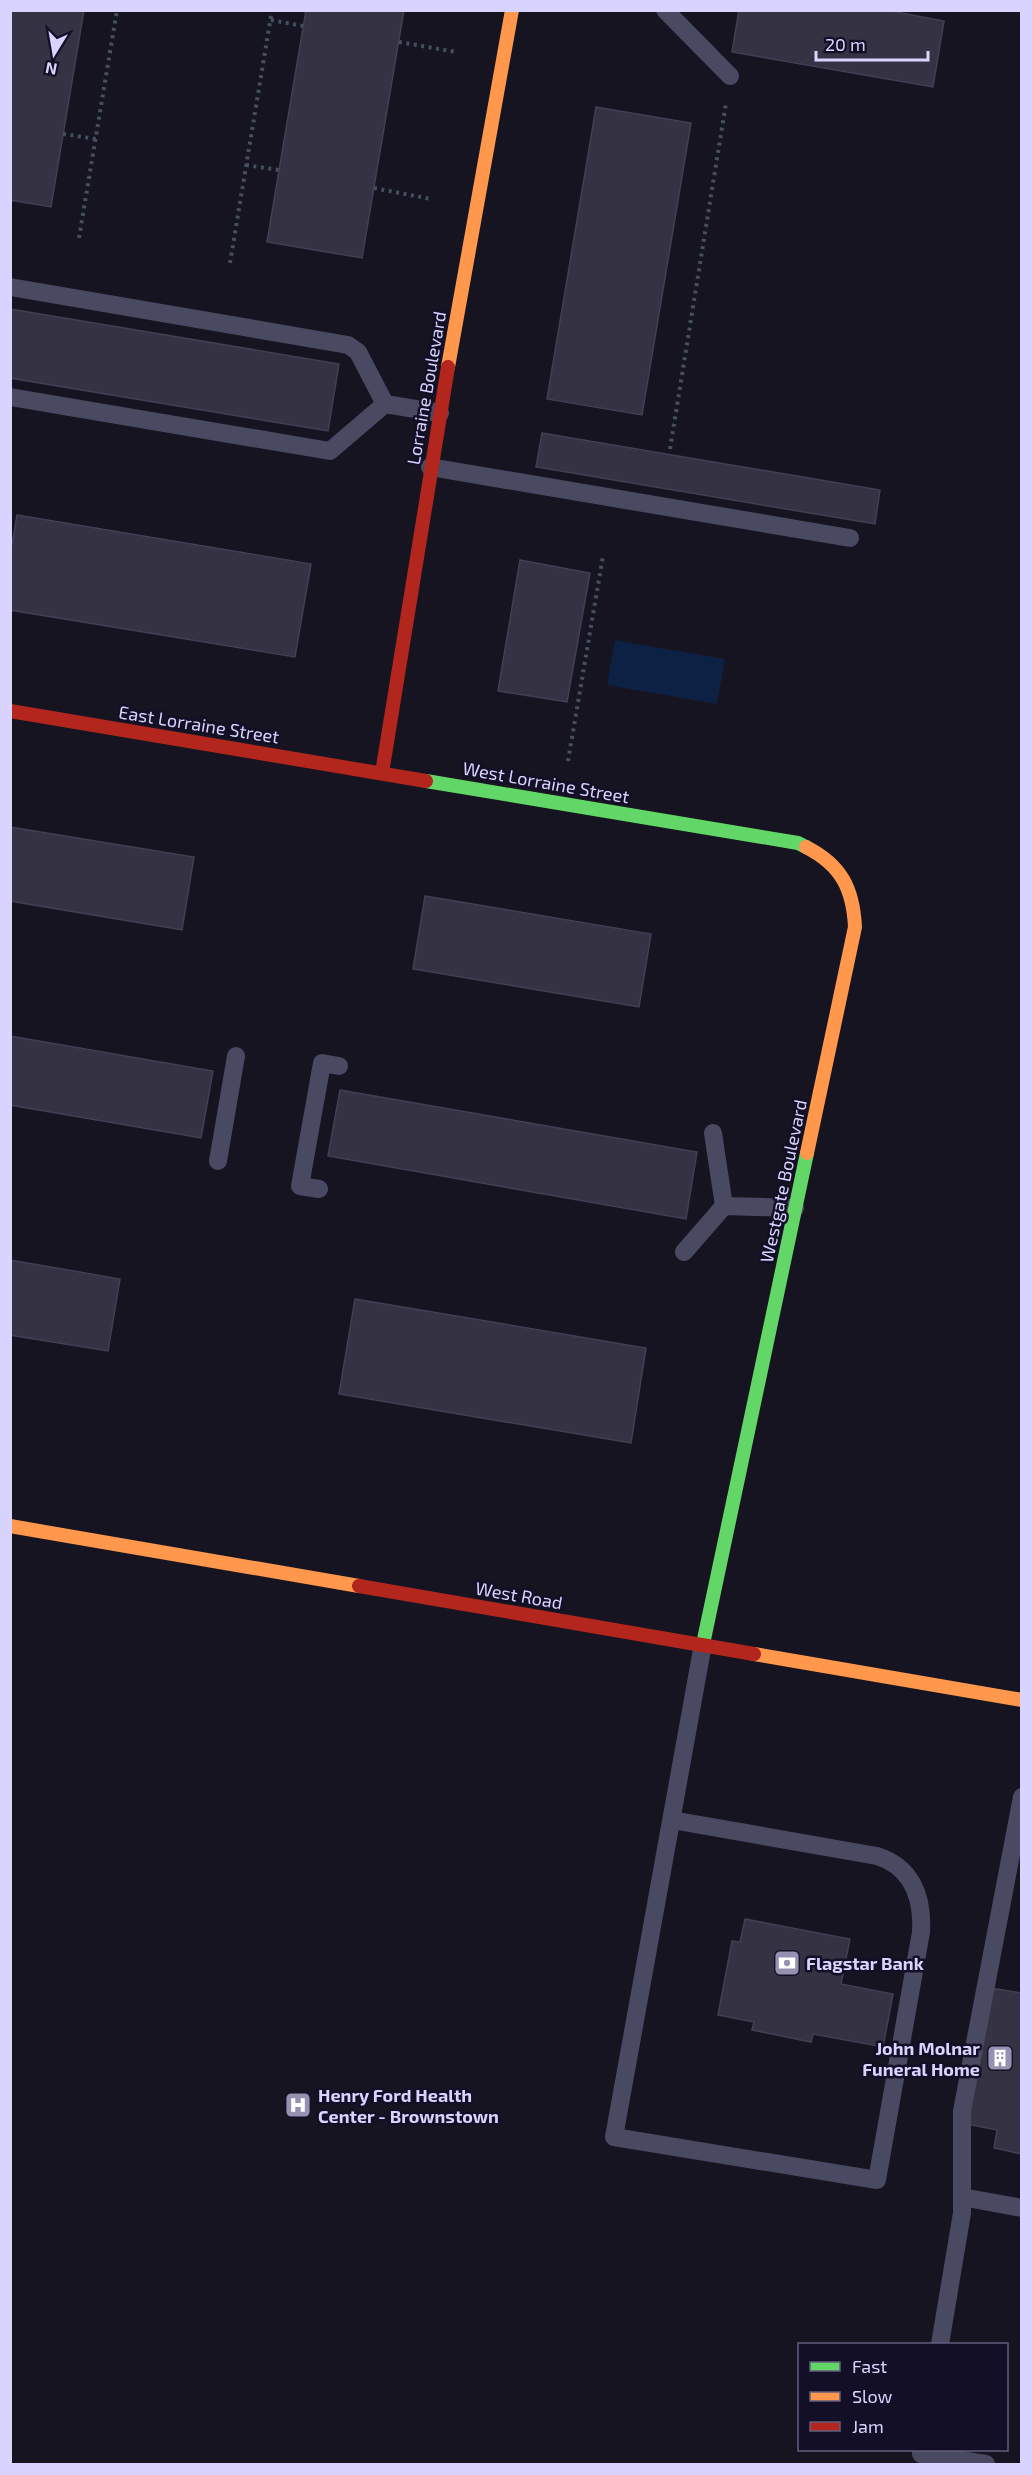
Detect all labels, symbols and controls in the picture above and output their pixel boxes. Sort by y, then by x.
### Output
north arrow [24,24,84,84]
scale bar [816,24,928,62]
text: 20 m [825,33,866,55]
text: N [44,59,59,80]
street label: Lorraine Boulevard [402,309,450,467]
street label: East Lorraine Street [117,700,281,748]
street label: West Lorraine Street [461,757,631,808]
street label: Westgate Boulevard [755,1097,811,1265]
street label: West Road [474,1577,564,1613]
bank icon: Flagstar Bank [772,1948,802,1978]
place label: Flagstar Bank [806,1952,924,1974]
place label: John Molnar Funeral Home [862,2037,980,2080]
building icon: John Molnar Funeral Home [985,2043,1015,2073]
place label: Henry Ford Health Center - Brownstown [318,2084,499,2127]
hospital icon: Henry Ford Health Center - Brownstown [283,2090,313,2120]
legend [798,2343,1008,2451]
text: Fast [852,2355,887,2377]
text: Slow [852,2385,893,2407]
text: Jam [852,2415,884,2437]

